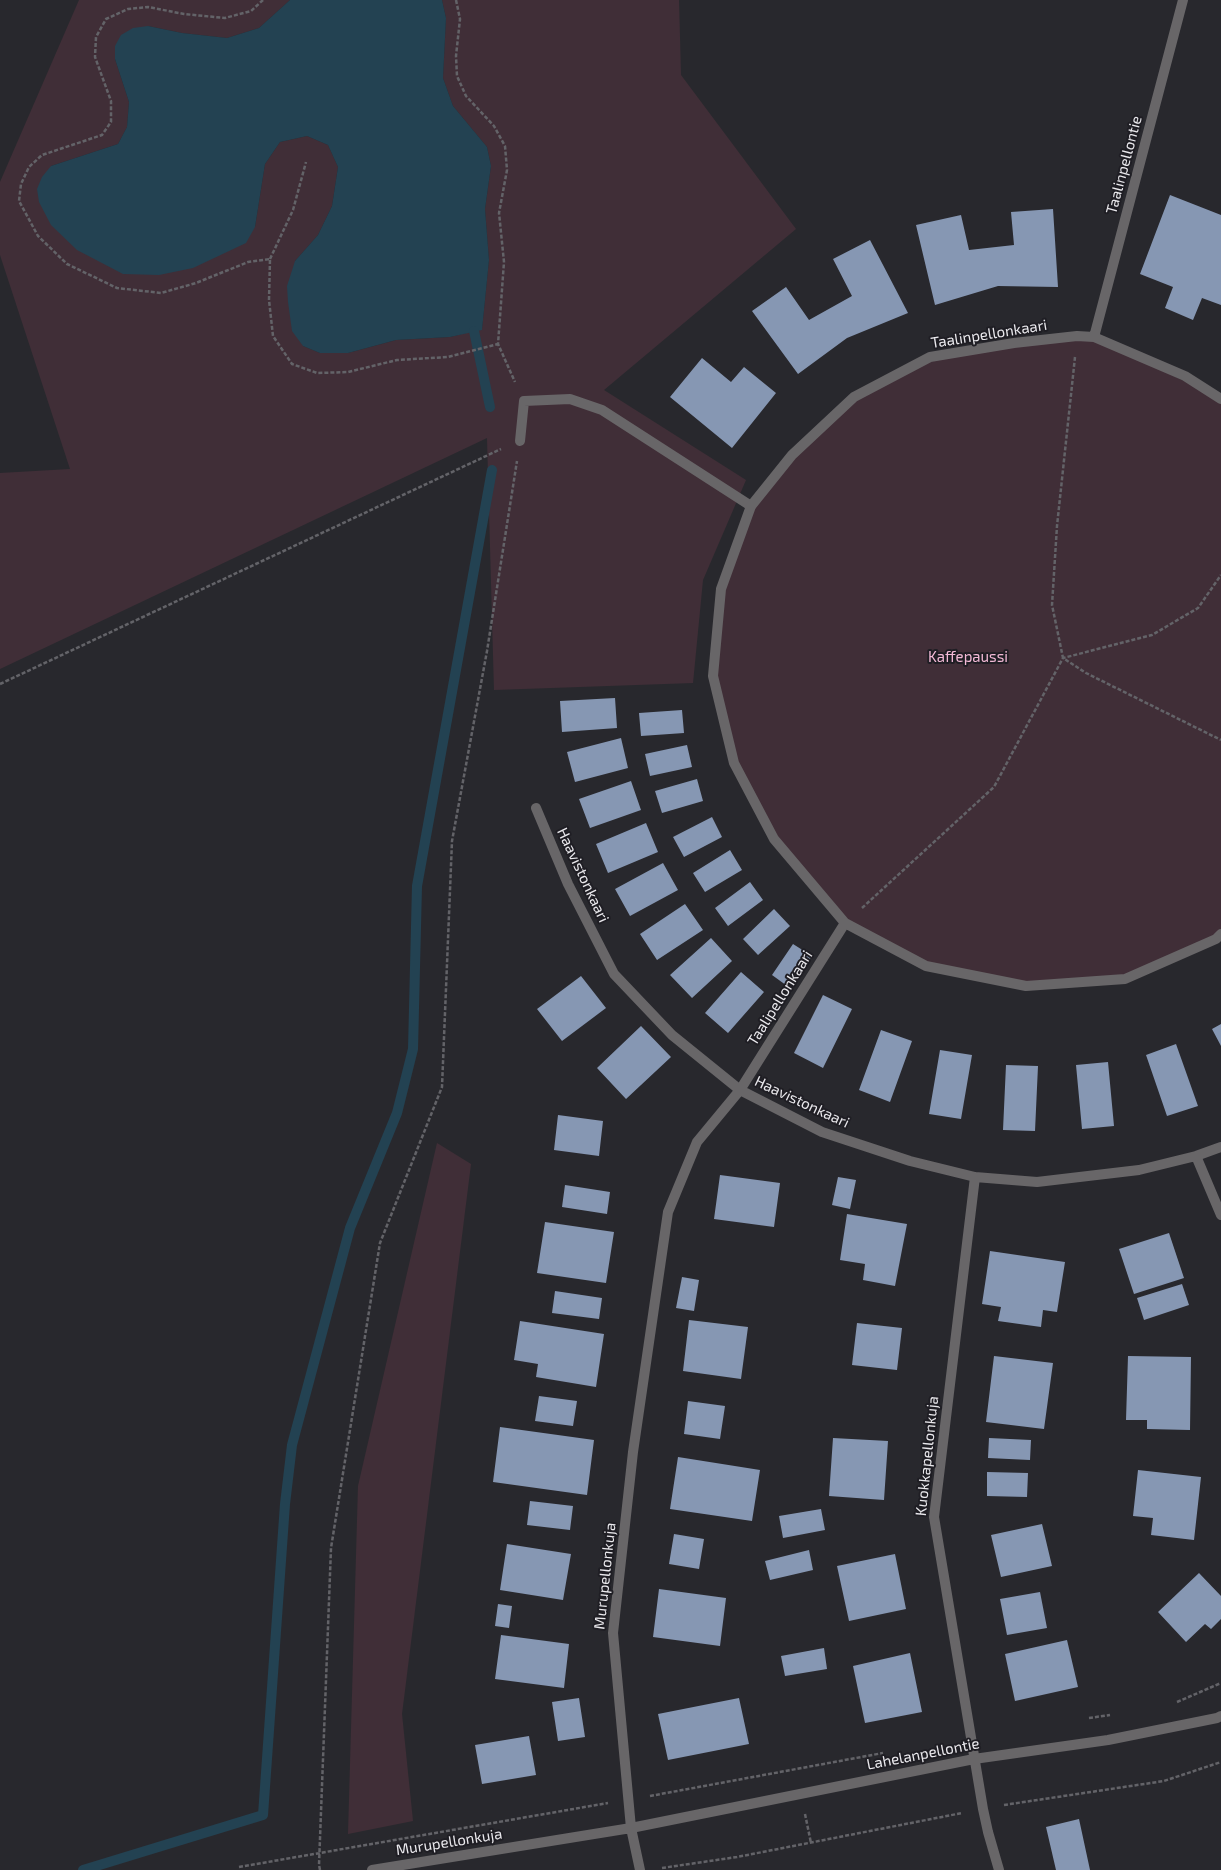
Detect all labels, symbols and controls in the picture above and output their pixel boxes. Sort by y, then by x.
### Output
street label: Taalinpellontie [1102,114,1146,216]
street label: Taalinpellonkaari [930,316,1048,352]
park label: Kaffepaussi [928,648,1008,666]
street label: Haavistonkaari [553,825,613,925]
street label: Taalipellonkaari [744,947,816,1049]
street label: Haavistonkaari [752,1072,852,1132]
street label: Kuokkapellonkuja [912,1395,942,1517]
street label: Murupellonkuja [590,1522,620,1630]
street label: Lahelanpellontie [865,1734,981,1774]
street label: Murupellonkuja [395,1825,503,1859]

